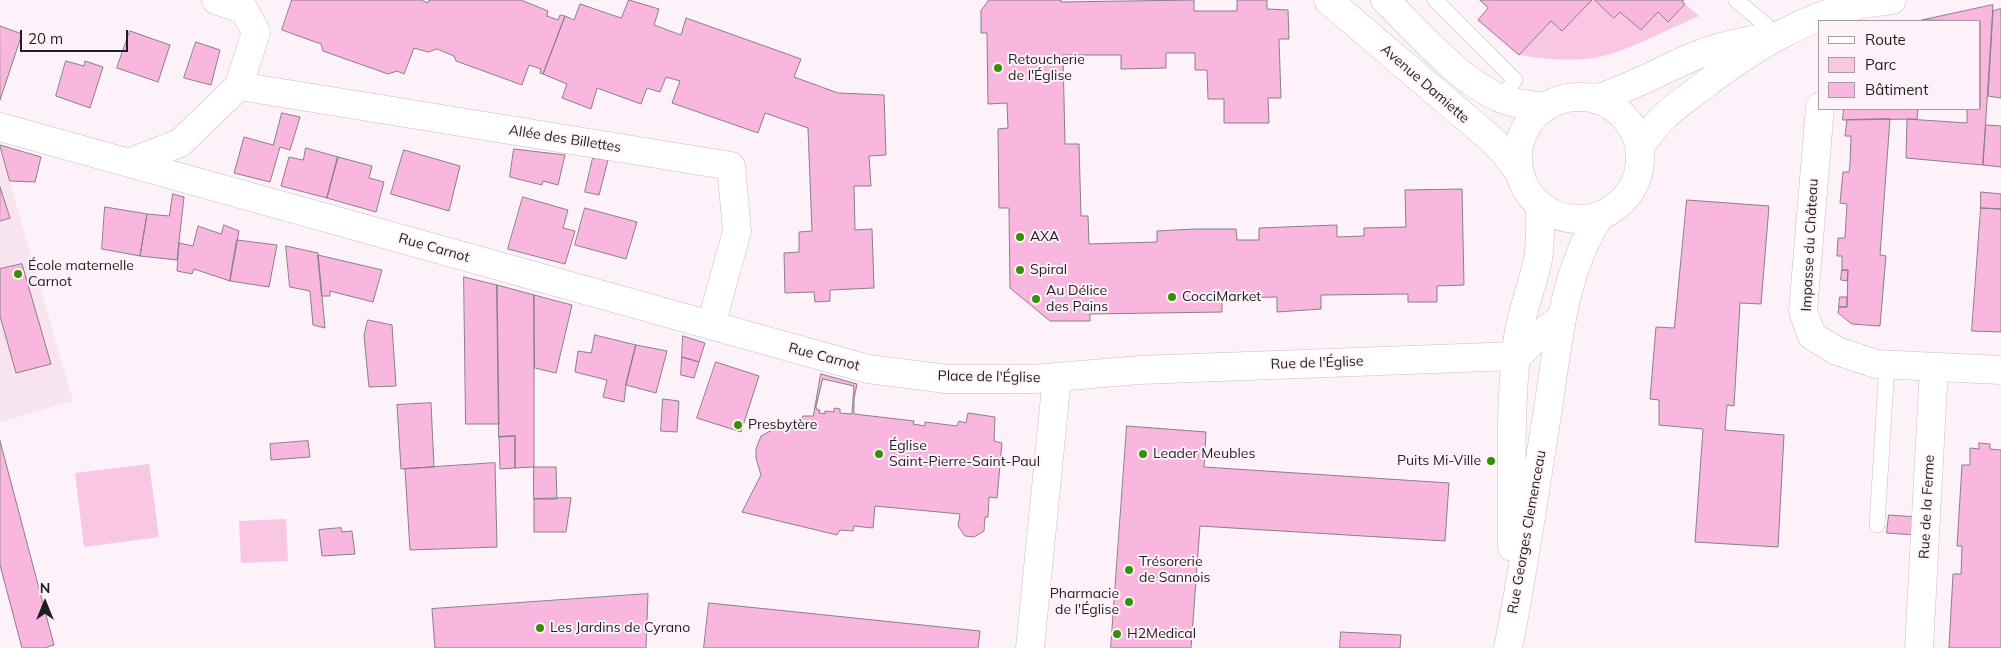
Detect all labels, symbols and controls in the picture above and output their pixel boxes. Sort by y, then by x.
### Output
scale bar [22,20,130,52]
legend [1818,20,1981,110]
text: 20 m [28,29,63,48]
text: Route [1865,30,1906,49]
street label: Avenue Damiette [1377,41,1473,127]
place label: Retoucherie de l'Église [1008,52,1085,84]
text: Parc [1865,55,1896,74]
marker: Retoucherie de l'Église [992,62,1004,74]
text: Bâtiment [1865,80,1928,99]
street label: Allée des Billettes [508,122,622,156]
street label: Impasse du Château [1798,178,1822,312]
place label: AXA [1030,229,1059,245]
street label: Rue Carnot [397,230,471,266]
marker: AXA [1014,231,1026,243]
place label: École maternelle Carnot [28,258,134,290]
place label: Spiral [1030,262,1067,278]
marker: Spiral [1014,264,1026,276]
marker: École maternelle Carnot [12,268,24,280]
place label: Au Délice des Pains [1046,283,1108,316]
place label: CocciMarket [1182,289,1261,305]
marker: CocciMarket [1166,291,1178,303]
marker: Au Délice des Pains [1030,293,1042,305]
street label: Rue Carnot [787,339,861,375]
street label: Rue de l'Église [1270,353,1364,373]
street label: Place de l'Église [937,368,1041,386]
place label: Presbytère [748,417,817,433]
marker: Presbytère [732,419,744,431]
place label: Église Saint-Pierre-Saint-Paul [889,438,1040,471]
place label: Leader Meubles [1153,446,1255,462]
marker: Église Saint-Pierre-Saint-Paul [873,448,885,460]
marker: Leader Meubles [1137,448,1149,460]
street label: Rue Georges Clemenceau [1504,449,1550,615]
place label: Puits Mi-Ville [1397,453,1481,469]
street label: Rue de la Ferme [1916,454,1938,560]
marker: Puits Mi-Ville [1485,455,1497,467]
place label: Trésorerie de Sannois [1139,554,1210,586]
marker: Trésorerie de Sannois [1123,564,1135,576]
north arrow [20,578,70,628]
text: N [40,579,50,597]
place label: Pharmacie de l'Église [1050,586,1119,618]
marker: Pharmacie de l'Église [1123,596,1135,608]
place label: Les Jardins de Cyrano [550,620,690,636]
marker: Les Jardins de Cyrano [534,622,546,634]
place label: H2Medical [1127,626,1196,642]
marker: H2Medical [1111,628,1123,640]

